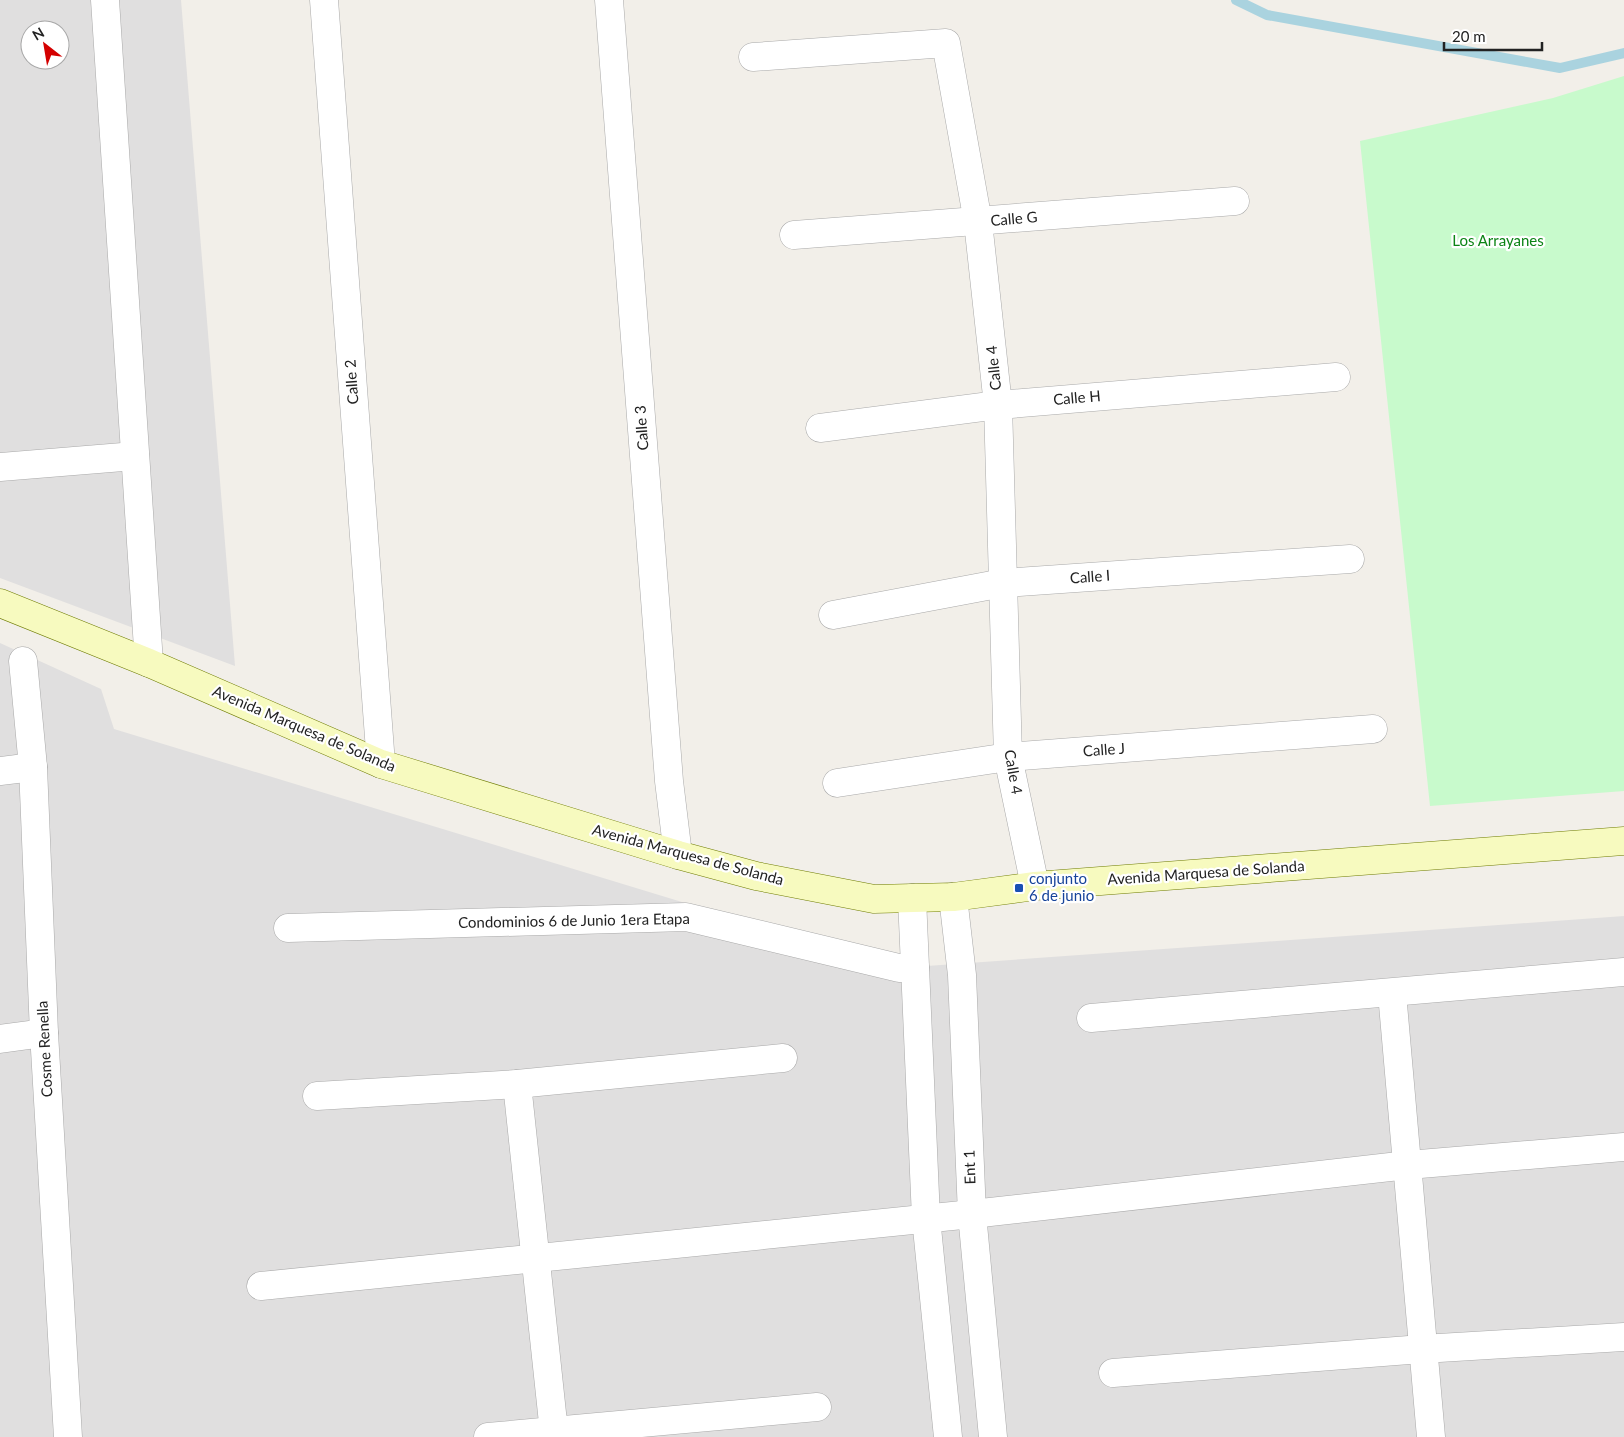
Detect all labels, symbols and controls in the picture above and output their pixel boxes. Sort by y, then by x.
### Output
north arrow [20,20,70,70]
scale bar [1444,20,1542,52]
text: N [29,23,47,43]
text: 20 m [1452,27,1486,45]
street label: Calle G [990,207,1038,229]
park label: Los Arrayanes [1452,231,1544,249]
street label: Calle 4 [982,344,1004,391]
street label: Calle 2 [340,359,362,405]
street label: Calle H [1052,386,1101,408]
street label: Calle 3 [630,405,652,451]
street label: Calle I [1069,566,1111,586]
street label: Avenida Marquesa de Solanda [210,681,399,775]
street label: Calle J [1082,739,1126,759]
street label: Calle 4 [1001,748,1027,796]
street label: Avenida Marquesa de Solanda [591,820,786,888]
street label: Avenida Marquesa de Solanda [1107,856,1305,888]
place label: conjunto 6 de junio [1029,869,1094,904]
marker: conjunto 6 de junio [1013,882,1025,894]
street label: Condominios 6 de Junio 1era Etapa [458,909,690,931]
street label: Cosme Renella [32,1000,56,1098]
street label: Ent 1 [959,1149,979,1185]

